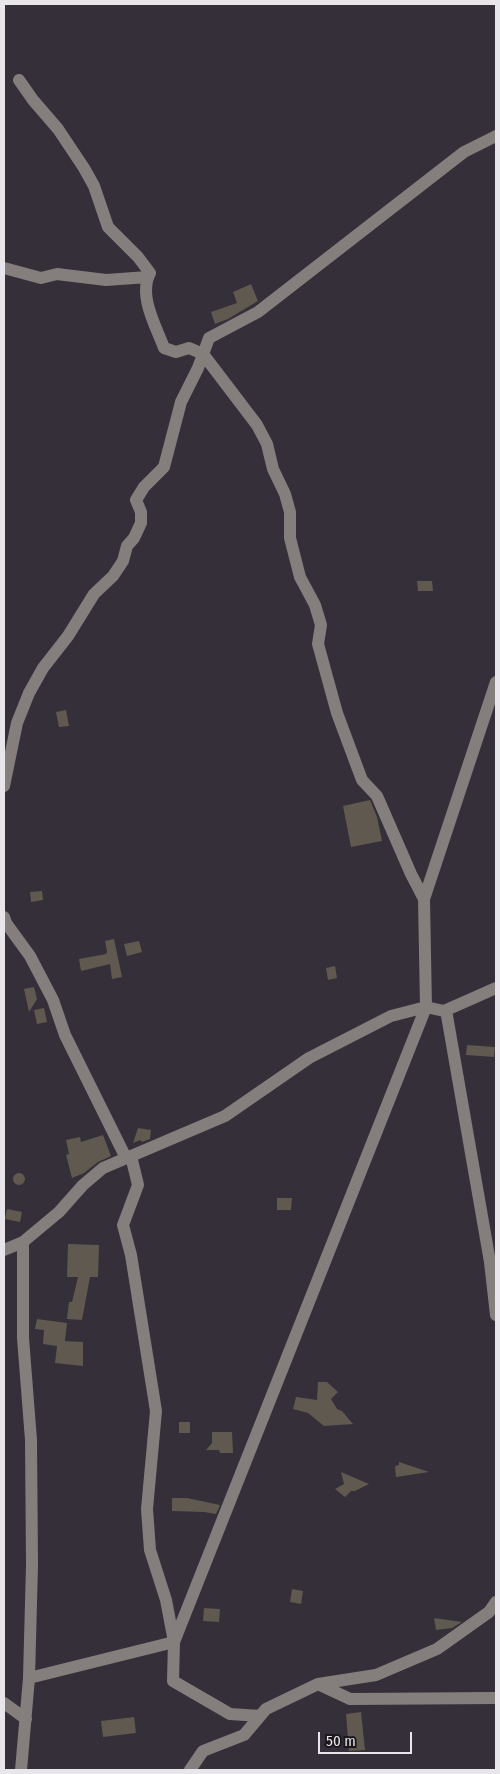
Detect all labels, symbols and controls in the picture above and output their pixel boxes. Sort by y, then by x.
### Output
scale bar [320,1722,414,1754]
text: 50 m [326,1732,356,1750]

